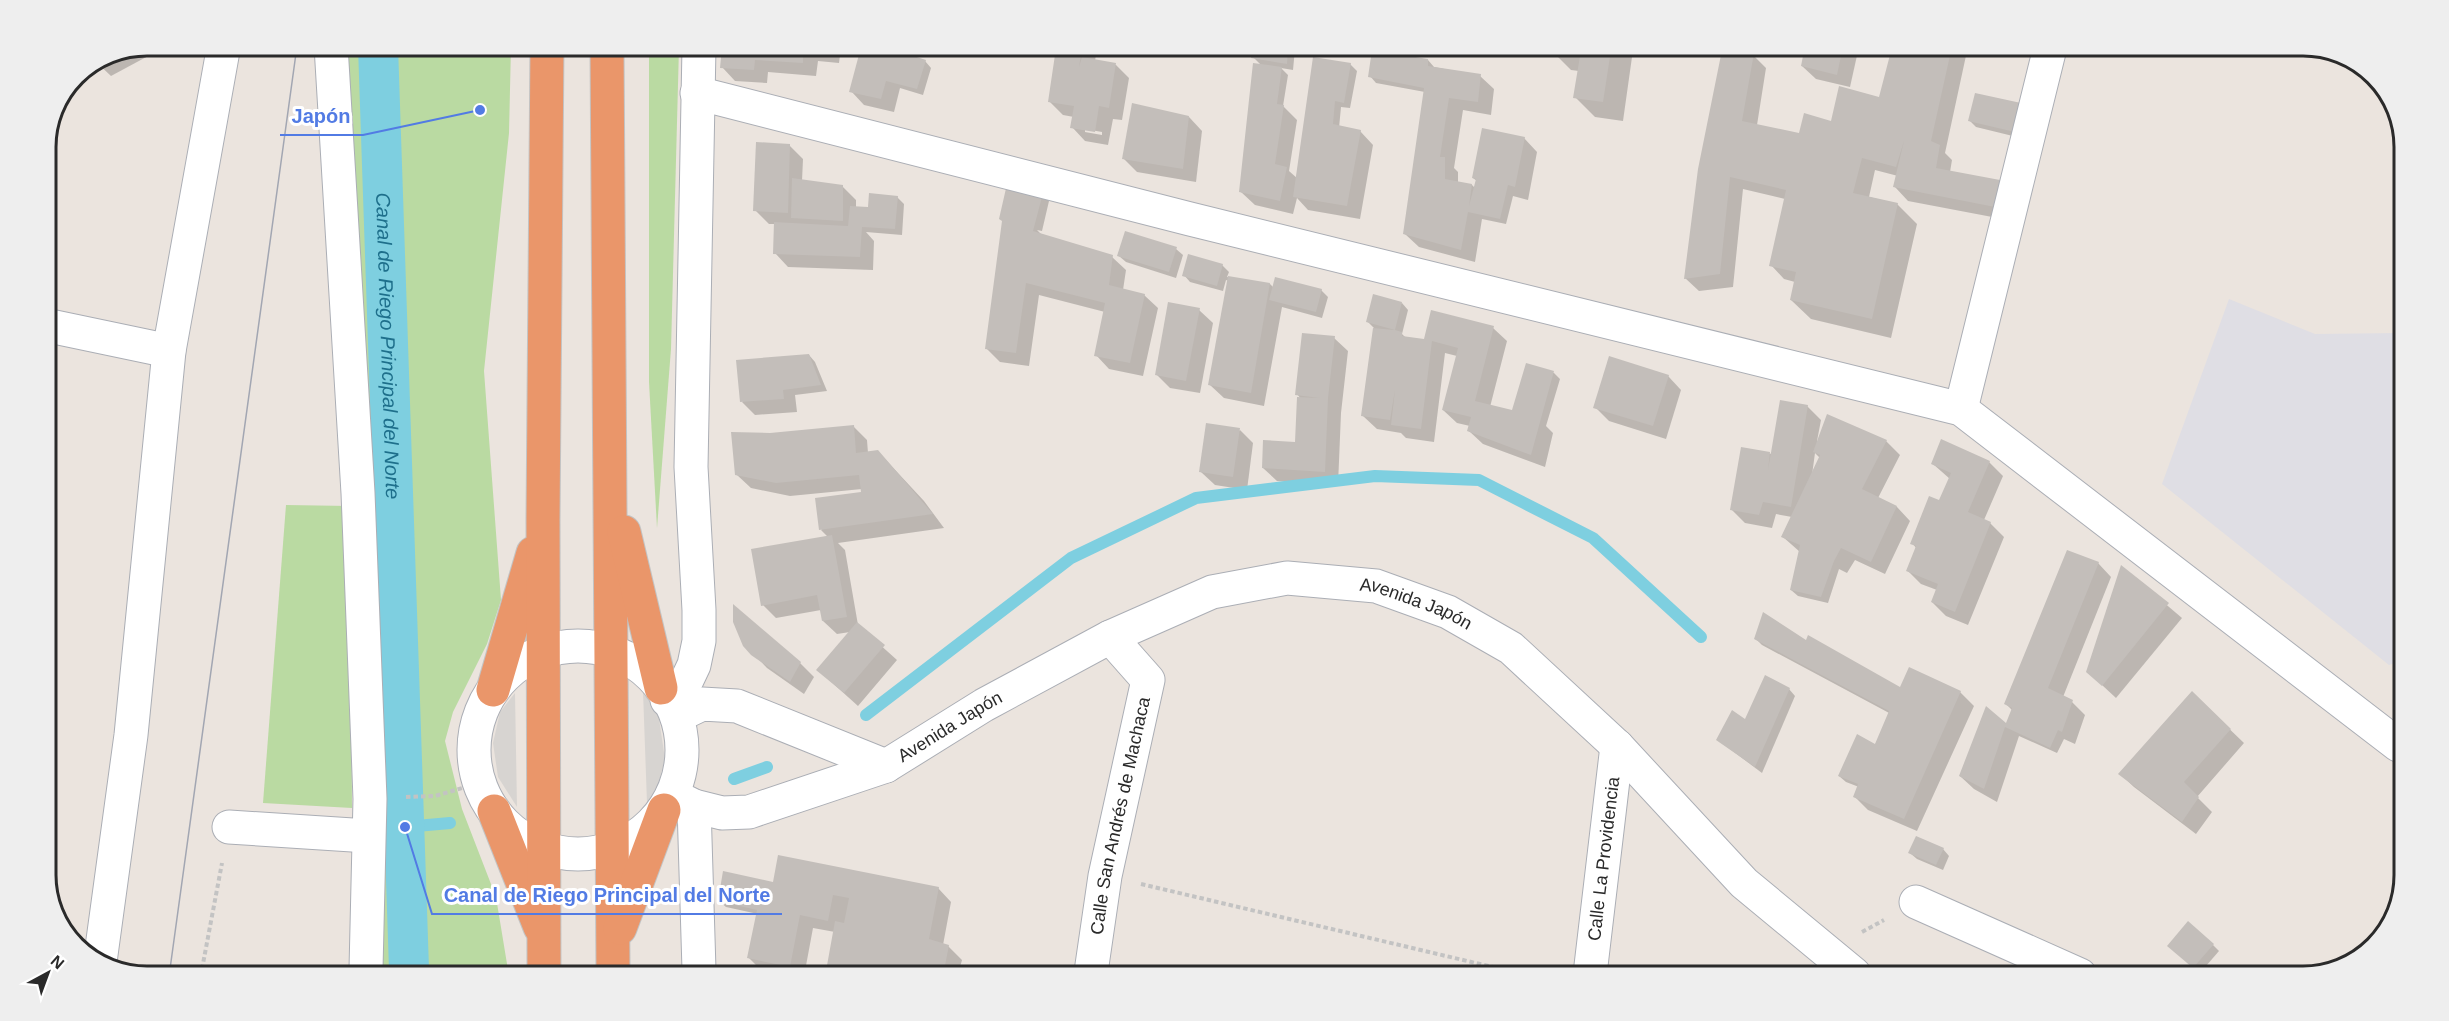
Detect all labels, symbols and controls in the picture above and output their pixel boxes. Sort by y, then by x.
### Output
callout: Japón [280,97,363,135]
text: Japón [292,105,350,127]
water label: Canal de Riego Principal del Norte [372,192,404,500]
street label: Avenida Japón [1359,575,1476,634]
street label: Avenida Japón [894,687,1005,766]
street label: Calle San Andrés de Machaca [1087,694,1154,936]
street label: Calle La Providencia [1584,775,1623,942]
callout: Canal de Riego Principal del Norte [432,876,782,914]
text: Canal de Riego Principal del Norte [444,884,770,906]
north arrow [18,943,78,1003]
text: N [48,952,67,972]

